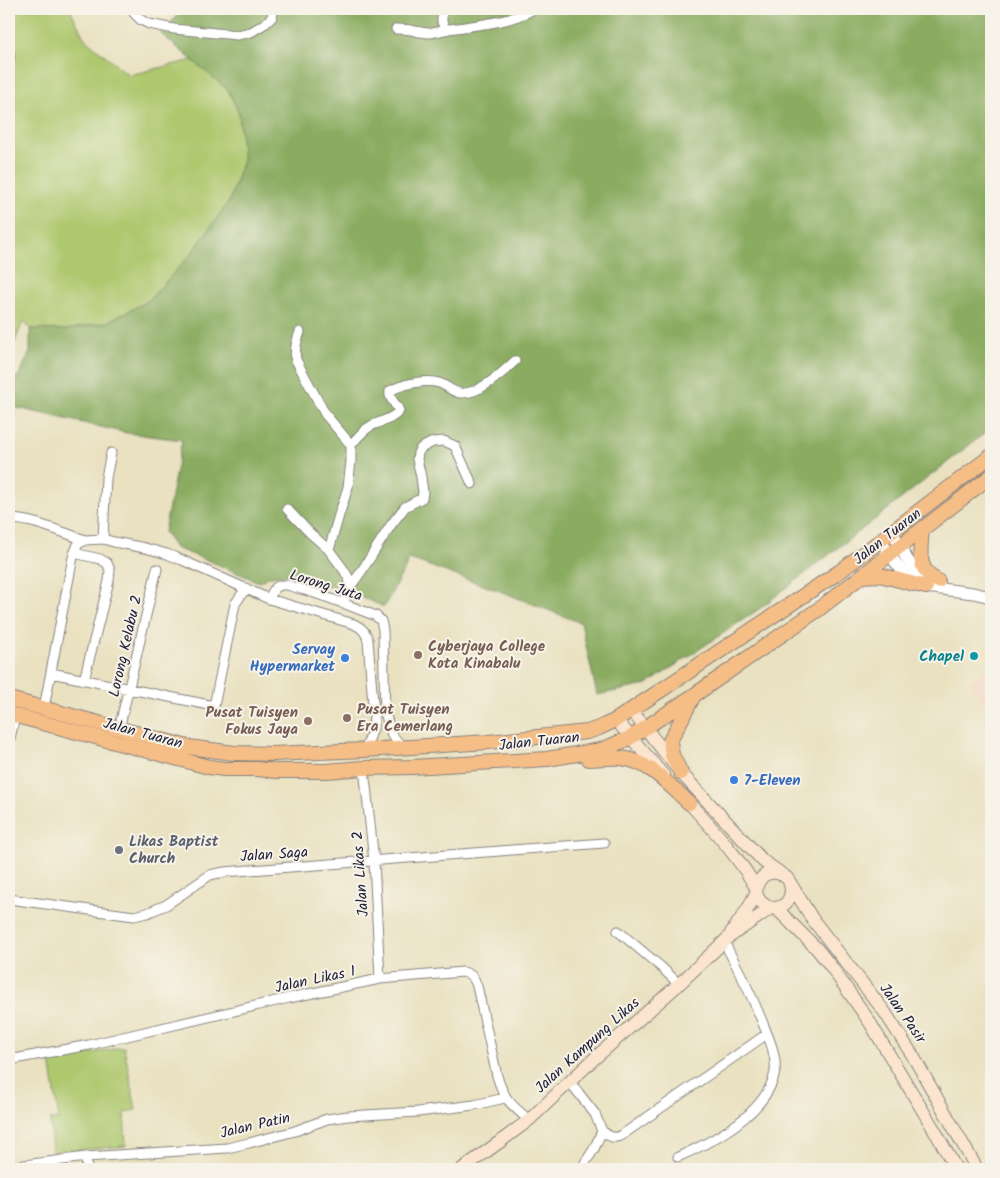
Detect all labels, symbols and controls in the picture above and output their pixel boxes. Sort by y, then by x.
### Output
street label: Jalan Tuaran [848,502,927,571]
street label: Lorong Juta [286,564,365,608]
street label: Lorong Kelabu 2 [103,593,149,700]
place label: Cyberjaya College Kota Kinabalu [428,635,546,676]
place label: Servay Hypermarket [250,638,335,679]
place label: Chapel [919,645,964,669]
marker: Cyberjaya College Kota Kinabalu [412,649,424,661]
marker: Chapel [968,650,980,662]
marker: Servay Hypermarket [339,652,351,664]
place label: Pusat Tuisyen Era Cemerlang [357,698,453,739]
place label: Pusat Tuisyen Fokus Jaya [205,701,298,742]
street label: Jalan Tuaran [100,712,185,756]
marker: Pusat Tuisyen Era Cemerlang [341,712,353,724]
marker: Pusat Tuisyen Fokus Jaya [302,715,314,727]
street label: Jalan Tuaran [498,726,581,758]
place label: 7-Eleven [744,769,801,793]
marker: 7-Eleven [728,774,740,786]
place label: Likas Baptist Church [129,830,219,871]
street label: Jalan Likas 2 [346,830,376,918]
street label: Jalan Saga [239,841,309,869]
marker: Likas Baptist Church [113,844,125,856]
street label: Jalan Likas 1 [273,960,358,1000]
street label: Jalan Pasir [873,978,932,1050]
street label: Jalan Kampung Likas [530,991,646,1100]
street label: Jalan Patin [218,1106,293,1146]

